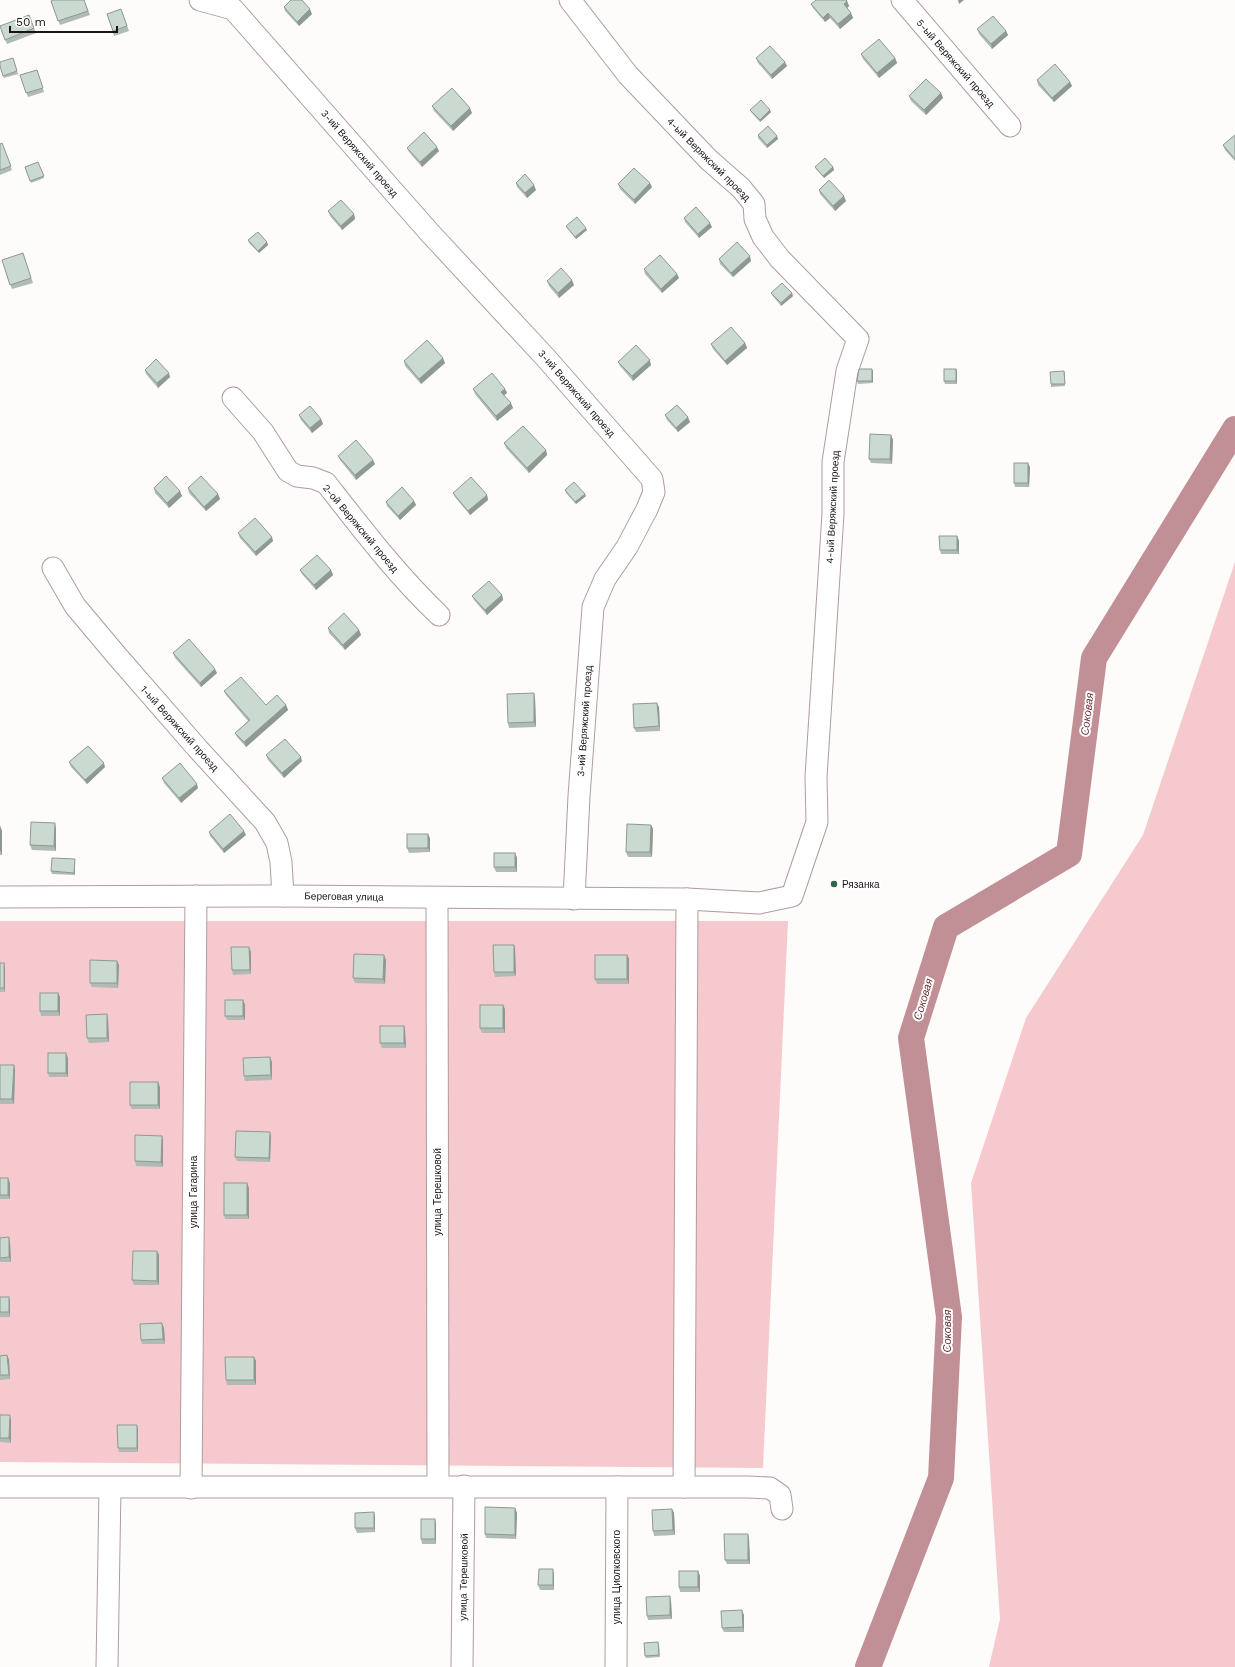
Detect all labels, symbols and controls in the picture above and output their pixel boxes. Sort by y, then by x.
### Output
scale bar [10,8,117,34]
text: 50 m [16,15,46,29]
street label: 5-ый Веряжский проезд [914,17,997,110]
street label: 3-ий Веряжский проезд [319,108,400,199]
street label: 4-ый Веряжский проезд [665,115,753,203]
street label: 3-ий Веряжский проезд [536,348,617,439]
street label: 4-ый Веряжский проезд [824,450,841,564]
street label: 2-ой Веряжский проезд [321,482,401,575]
street label: 3-ий Веряжский проезд [575,665,594,777]
street label: 1-ый Веряжский проезд [138,683,221,773]
water label: Соковая [1078,692,1097,736]
marker: Рязанка [829,879,839,889]
place label: Рязанка [842,879,880,890]
street label: Береговая улица [304,890,384,903]
water label: Соковая [911,977,936,1022]
street label: улица Терешковой [432,1148,443,1236]
street label: улица Гагарина [188,1155,199,1228]
water label: Соковая [941,1309,954,1352]
street label: улица Циолковского [611,1529,622,1624]
street label: улица Терешковой [457,1533,470,1621]

